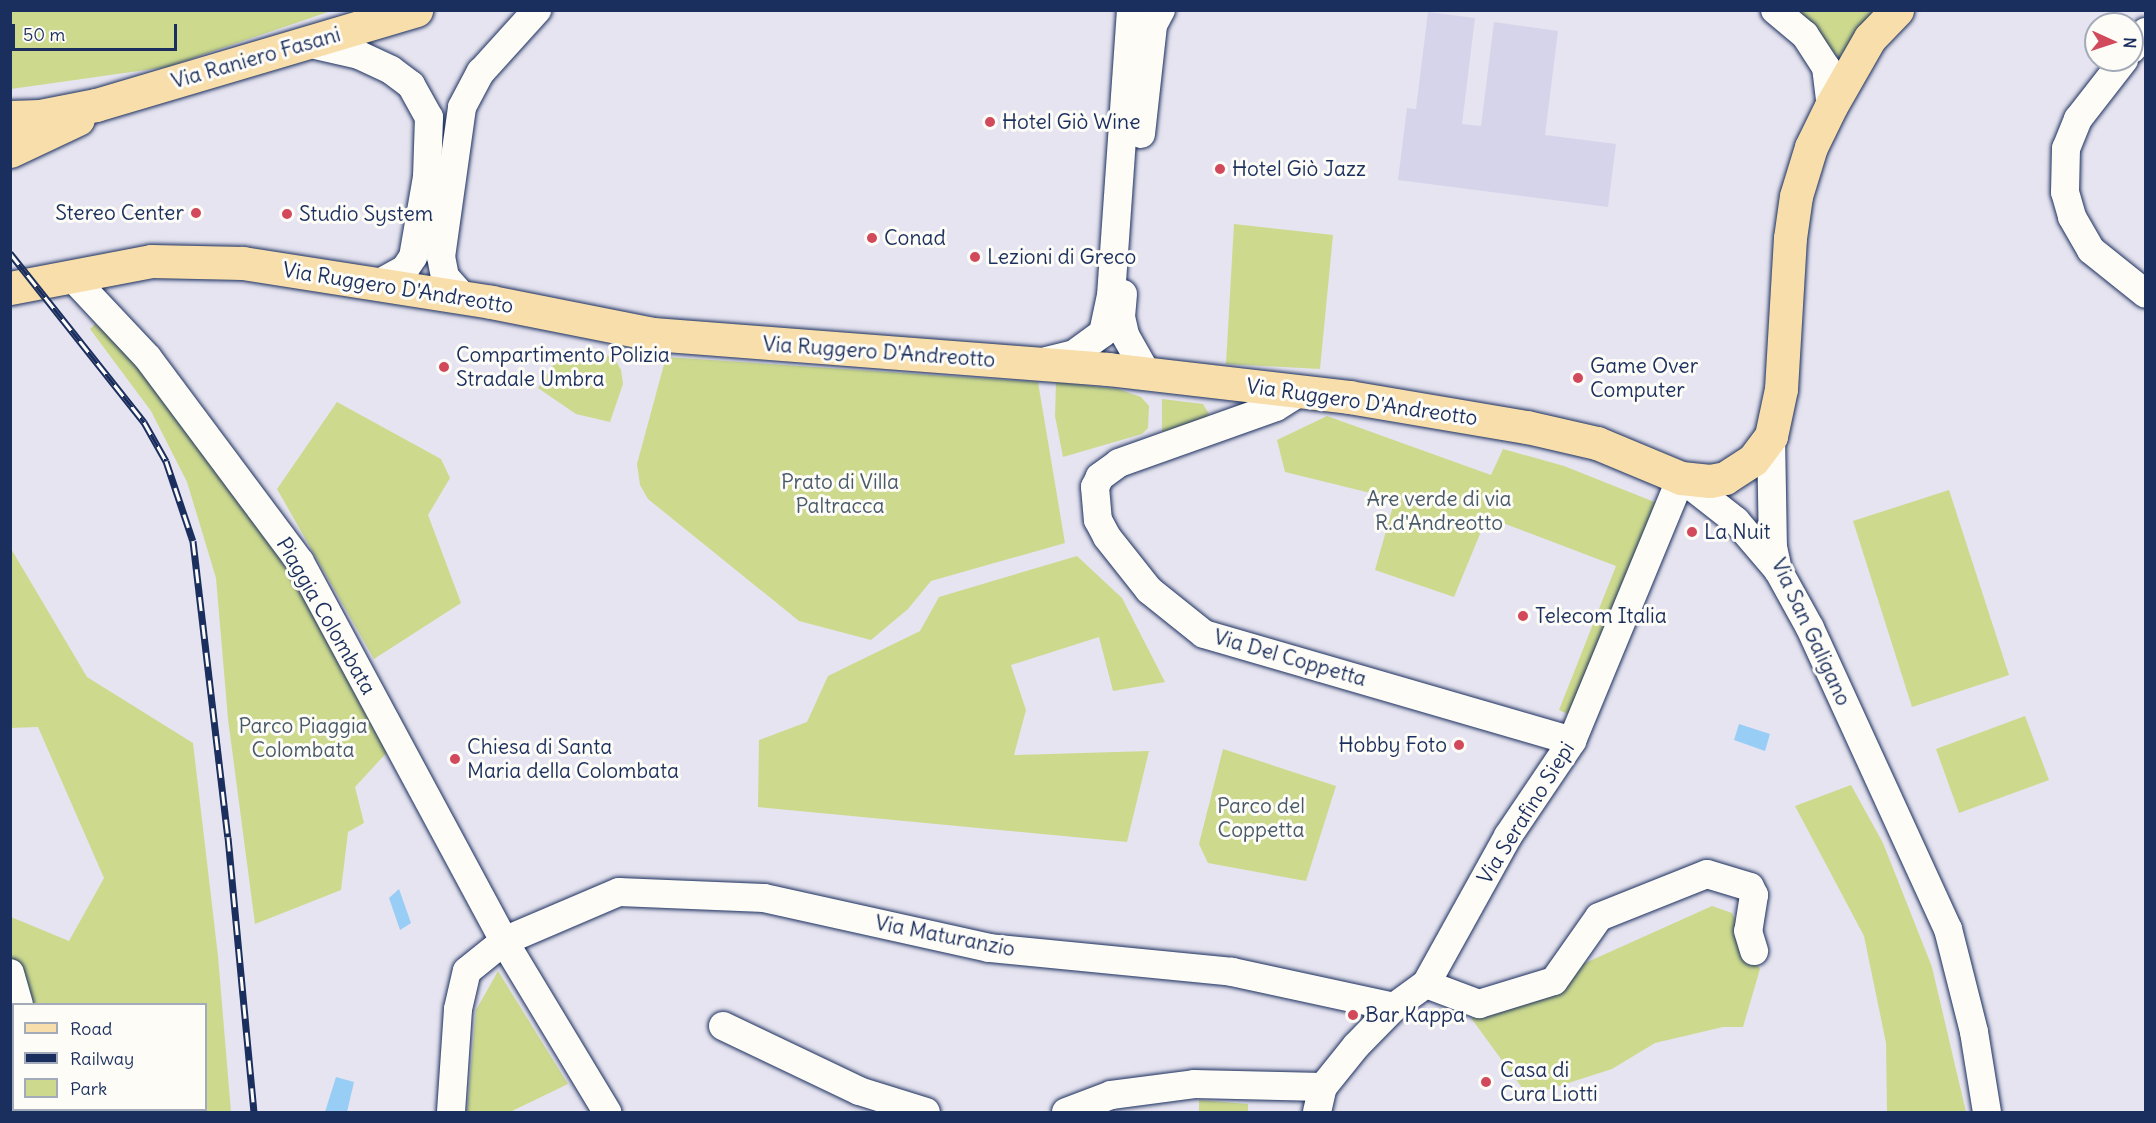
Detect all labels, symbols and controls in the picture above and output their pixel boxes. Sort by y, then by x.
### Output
scale bar [15,12,180,50]
north arrow [2084,12,2144,72]
street label: Via Raniero Fasani [169,22,343,94]
text: 50 m [23,23,65,46]
text: N [2120,37,2140,49]
place label: Hotel Giò Wine [1002,109,1141,135]
marker: Hotel Giò Wine [983,115,997,129]
place label: Hotel Giò Jazz [1232,156,1366,182]
marker: Hotel Giò Jazz [1213,162,1227,176]
place label: Stereo Center [55,200,184,226]
place label: Studio System [299,201,433,227]
marker: Stereo Center [189,206,203,220]
marker: Studio System [280,207,294,221]
place label: Conad [884,225,946,251]
marker: Conad [865,231,879,245]
place label: Lezioni di Greco [987,244,1136,270]
marker: Lezioni di Greco [968,250,982,264]
street label: Via Ruggero D'Andreotto [281,257,515,319]
street label: Via Ruggero D'Andreotto [762,331,996,373]
place label: Compartimento Polizia Stradale Umbra [456,342,670,392]
place label: Game Over Computer [1590,353,1698,403]
marker: Compartimento Polizia Stradale Umbra [437,360,451,374]
marker: Game Over Computer [1571,371,1585,385]
street label: Via Ruggero D'Andreotto [1245,373,1479,431]
park label: Prato di Villa Paltracca [781,469,899,519]
park label: Are verde di via R.d'Andreotto [1366,486,1512,536]
place label: La Nuit [1704,519,1771,545]
marker: La Nuit [1685,525,1699,539]
street label: Piaggia Colombata [271,533,381,699]
street label: Via San Galigano [1766,554,1856,710]
place label: Telecom Italia [1535,603,1667,629]
marker: Telecom Italia [1516,609,1530,623]
street label: Via Del Coppetta [1211,624,1369,692]
park label: Parco Piaggia Colombata [238,713,368,763]
place label: Hobby Foto [1339,732,1447,758]
place label: Chiesa di Santa Maria della Colombata [467,734,679,784]
street label: Via Serafino Siepi [1472,737,1580,889]
marker: Hobby Foto [1452,738,1466,752]
marker: Chiesa di Santa Maria della Colombata [448,752,462,766]
park label: Parco del Coppetta [1217,793,1305,843]
street label: Via Maturanzio [873,910,1017,962]
place label: Bar Kappa [1365,1002,1465,1028]
legend [12,1003,207,1111]
marker: Bar Kappa [1346,1008,1360,1022]
text: Road [70,1017,112,1040]
text: Railway [70,1047,134,1070]
place label: Casa di Cura Liotti [1500,1057,1598,1107]
marker: Casa di Cura Liotti [1477,1073,1495,1091]
text: Park [70,1077,107,1100]

